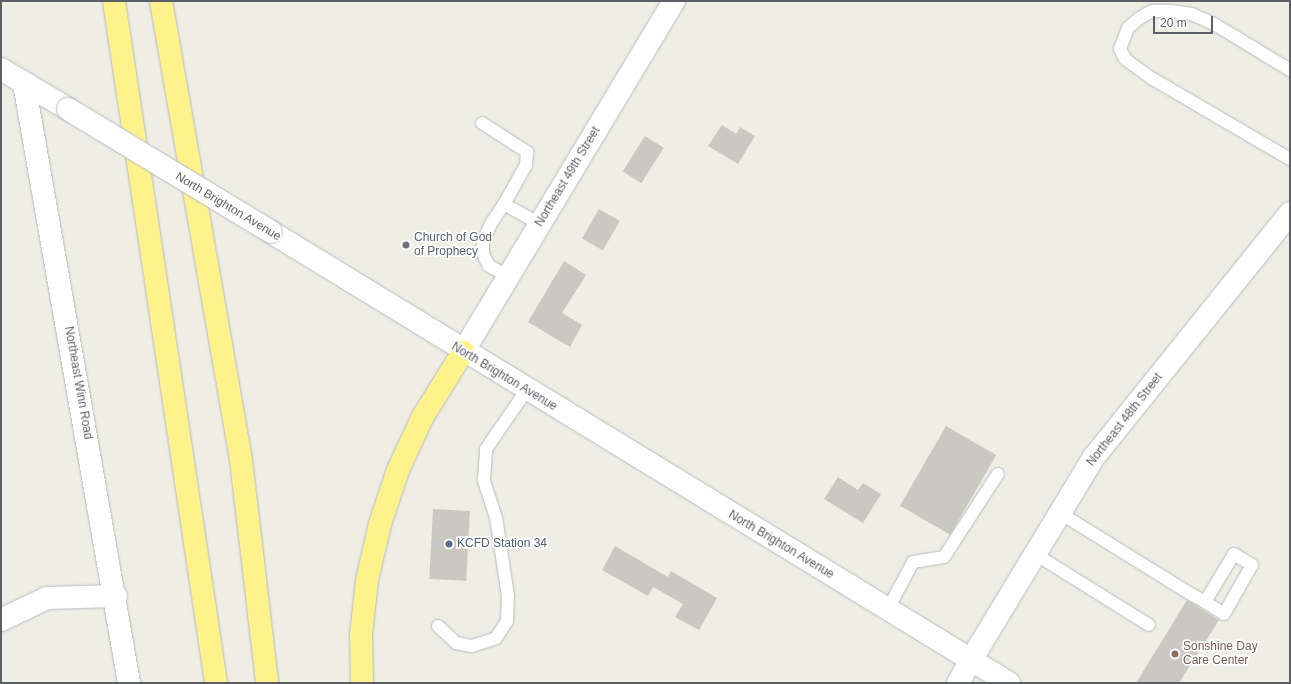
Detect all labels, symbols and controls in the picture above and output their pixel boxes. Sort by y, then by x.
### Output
scale bar [1155,8,1215,34]
text: 20 m [1160,16,1187,30]
street label: Northeast 49th Street [532,124,604,230]
street label: North Brighton Avenue [172,170,284,244]
place label: Church of God of Prophecy [414,231,492,259]
marker: Church of God of Prophecy [401,240,411,250]
street label: Northeast Winn Road [61,325,95,441]
street label: North Brighton Avenue [448,340,560,414]
street label: Northeast 48th Street [1084,371,1166,469]
street label: North Brighton Avenue [725,508,837,582]
place label: KCFD Station 34 [457,537,547,551]
marker: KCFD Station 34 [444,539,454,549]
place label: Sonshine Day Care Center [1183,640,1258,668]
marker: Sonshine Day Care Center [1170,649,1180,659]

